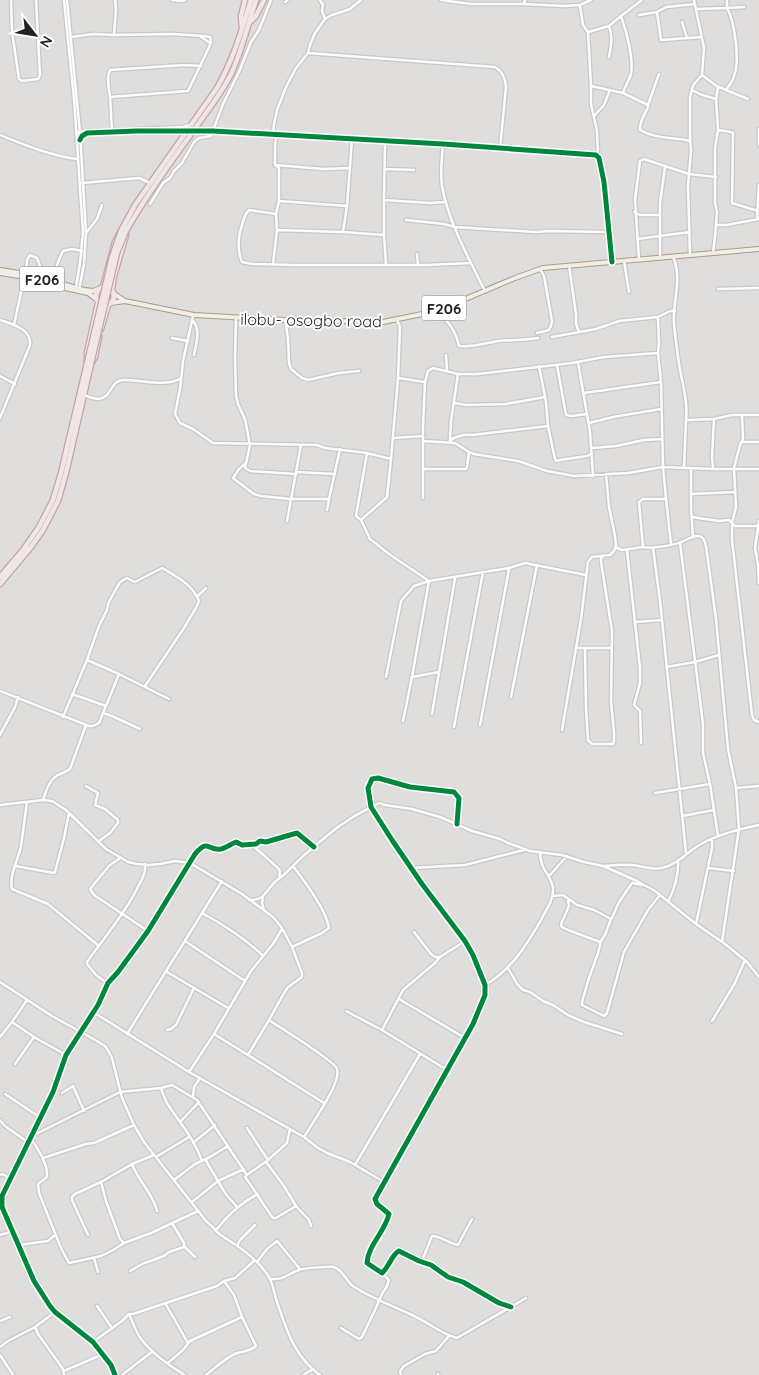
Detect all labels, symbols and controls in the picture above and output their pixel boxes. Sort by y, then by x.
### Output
north arrow [10,10,60,60]
text: N [36,33,57,51]
road number: F206 [20,266,64,292]
road number: F206 [422,296,466,320]
street label: ilobu- osogbo road [240,309,382,331]

